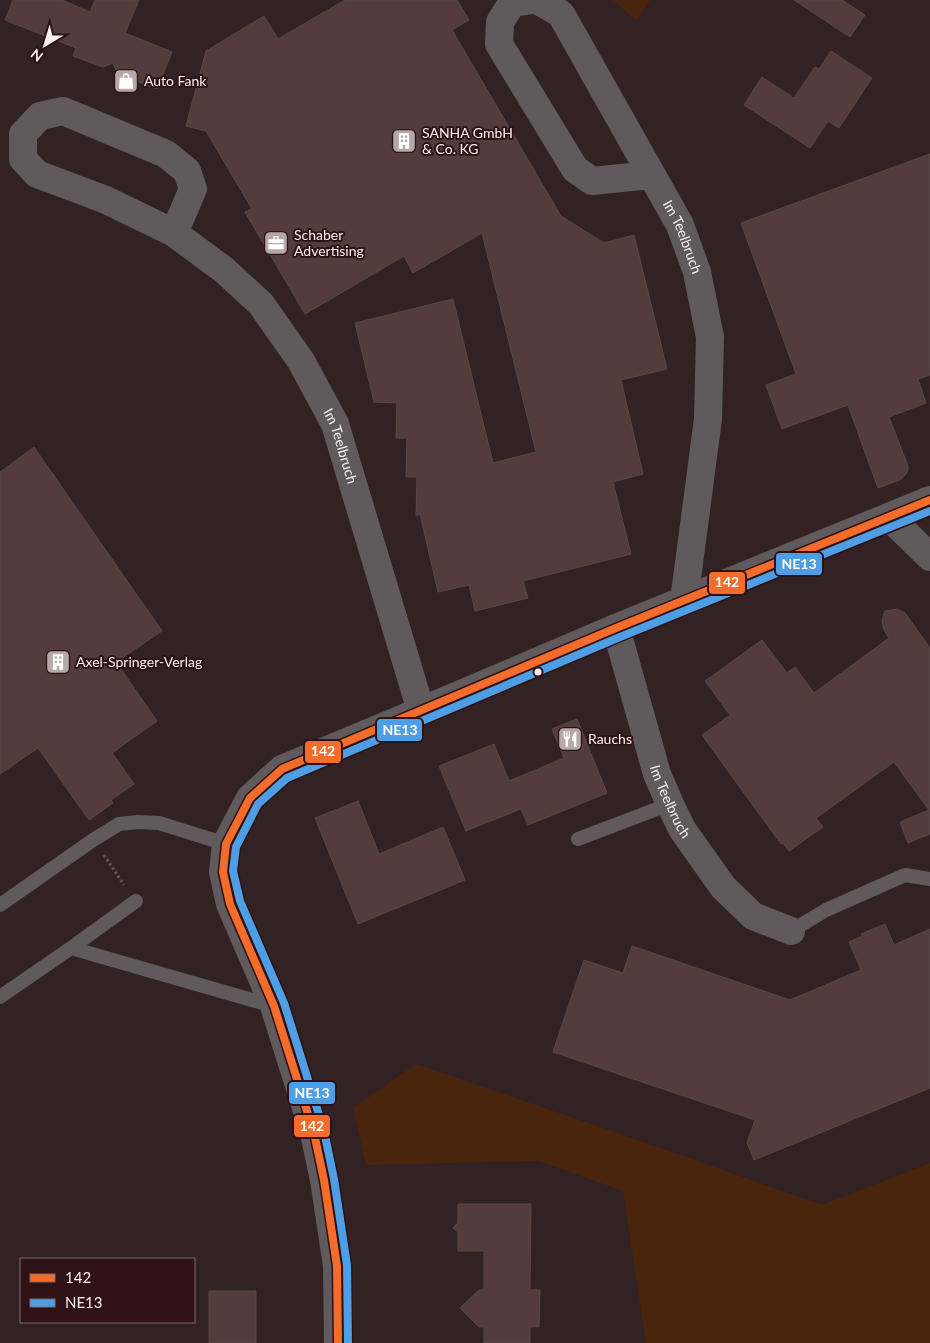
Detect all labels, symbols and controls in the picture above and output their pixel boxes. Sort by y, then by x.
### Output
north arrow [20,20,70,70]
text: N [27,46,46,66]
shop icon: Auto Fank [113,68,139,94]
place label: Auto Fank [144,72,207,89]
place label: SANHA GmbH & Co. KG [422,124,513,157]
building icon: SANHA GmbH & Co. KG [391,128,417,154]
street label: Im Teelbruch [660,197,706,276]
place label: Schaber Advertising [294,226,364,259]
office icon: Schaber Advertising [263,230,289,256]
street label: Im Teelbruch [320,405,361,486]
line badge: NE13 [775,552,823,576]
text: NE13 [781,555,817,572]
line badge: 142 [708,571,746,595]
text: 142 [715,573,739,590]
building icon: Axel-Springer-Verlag [45,649,71,675]
place label: Axel-Springer-Verlag [76,653,202,670]
unlabelled marker [533,667,543,677]
line badge: NE13 [376,718,423,742]
text: NE13 [382,721,418,738]
restaurant icon: Rauchs [557,726,583,752]
place label: Rauchs [588,730,632,747]
line badge: 142 [304,740,342,764]
text: 142 [311,742,335,759]
street label: Im Teelbruch [647,763,695,841]
line badge: NE13 [288,1081,336,1105]
text: NE13 [294,1084,330,1101]
line badge: 142 [293,1114,331,1138]
text: 142 [300,1117,324,1134]
legend [20,1258,195,1323]
text: 142 [65,1268,91,1286]
text: NE13 [65,1293,103,1311]

